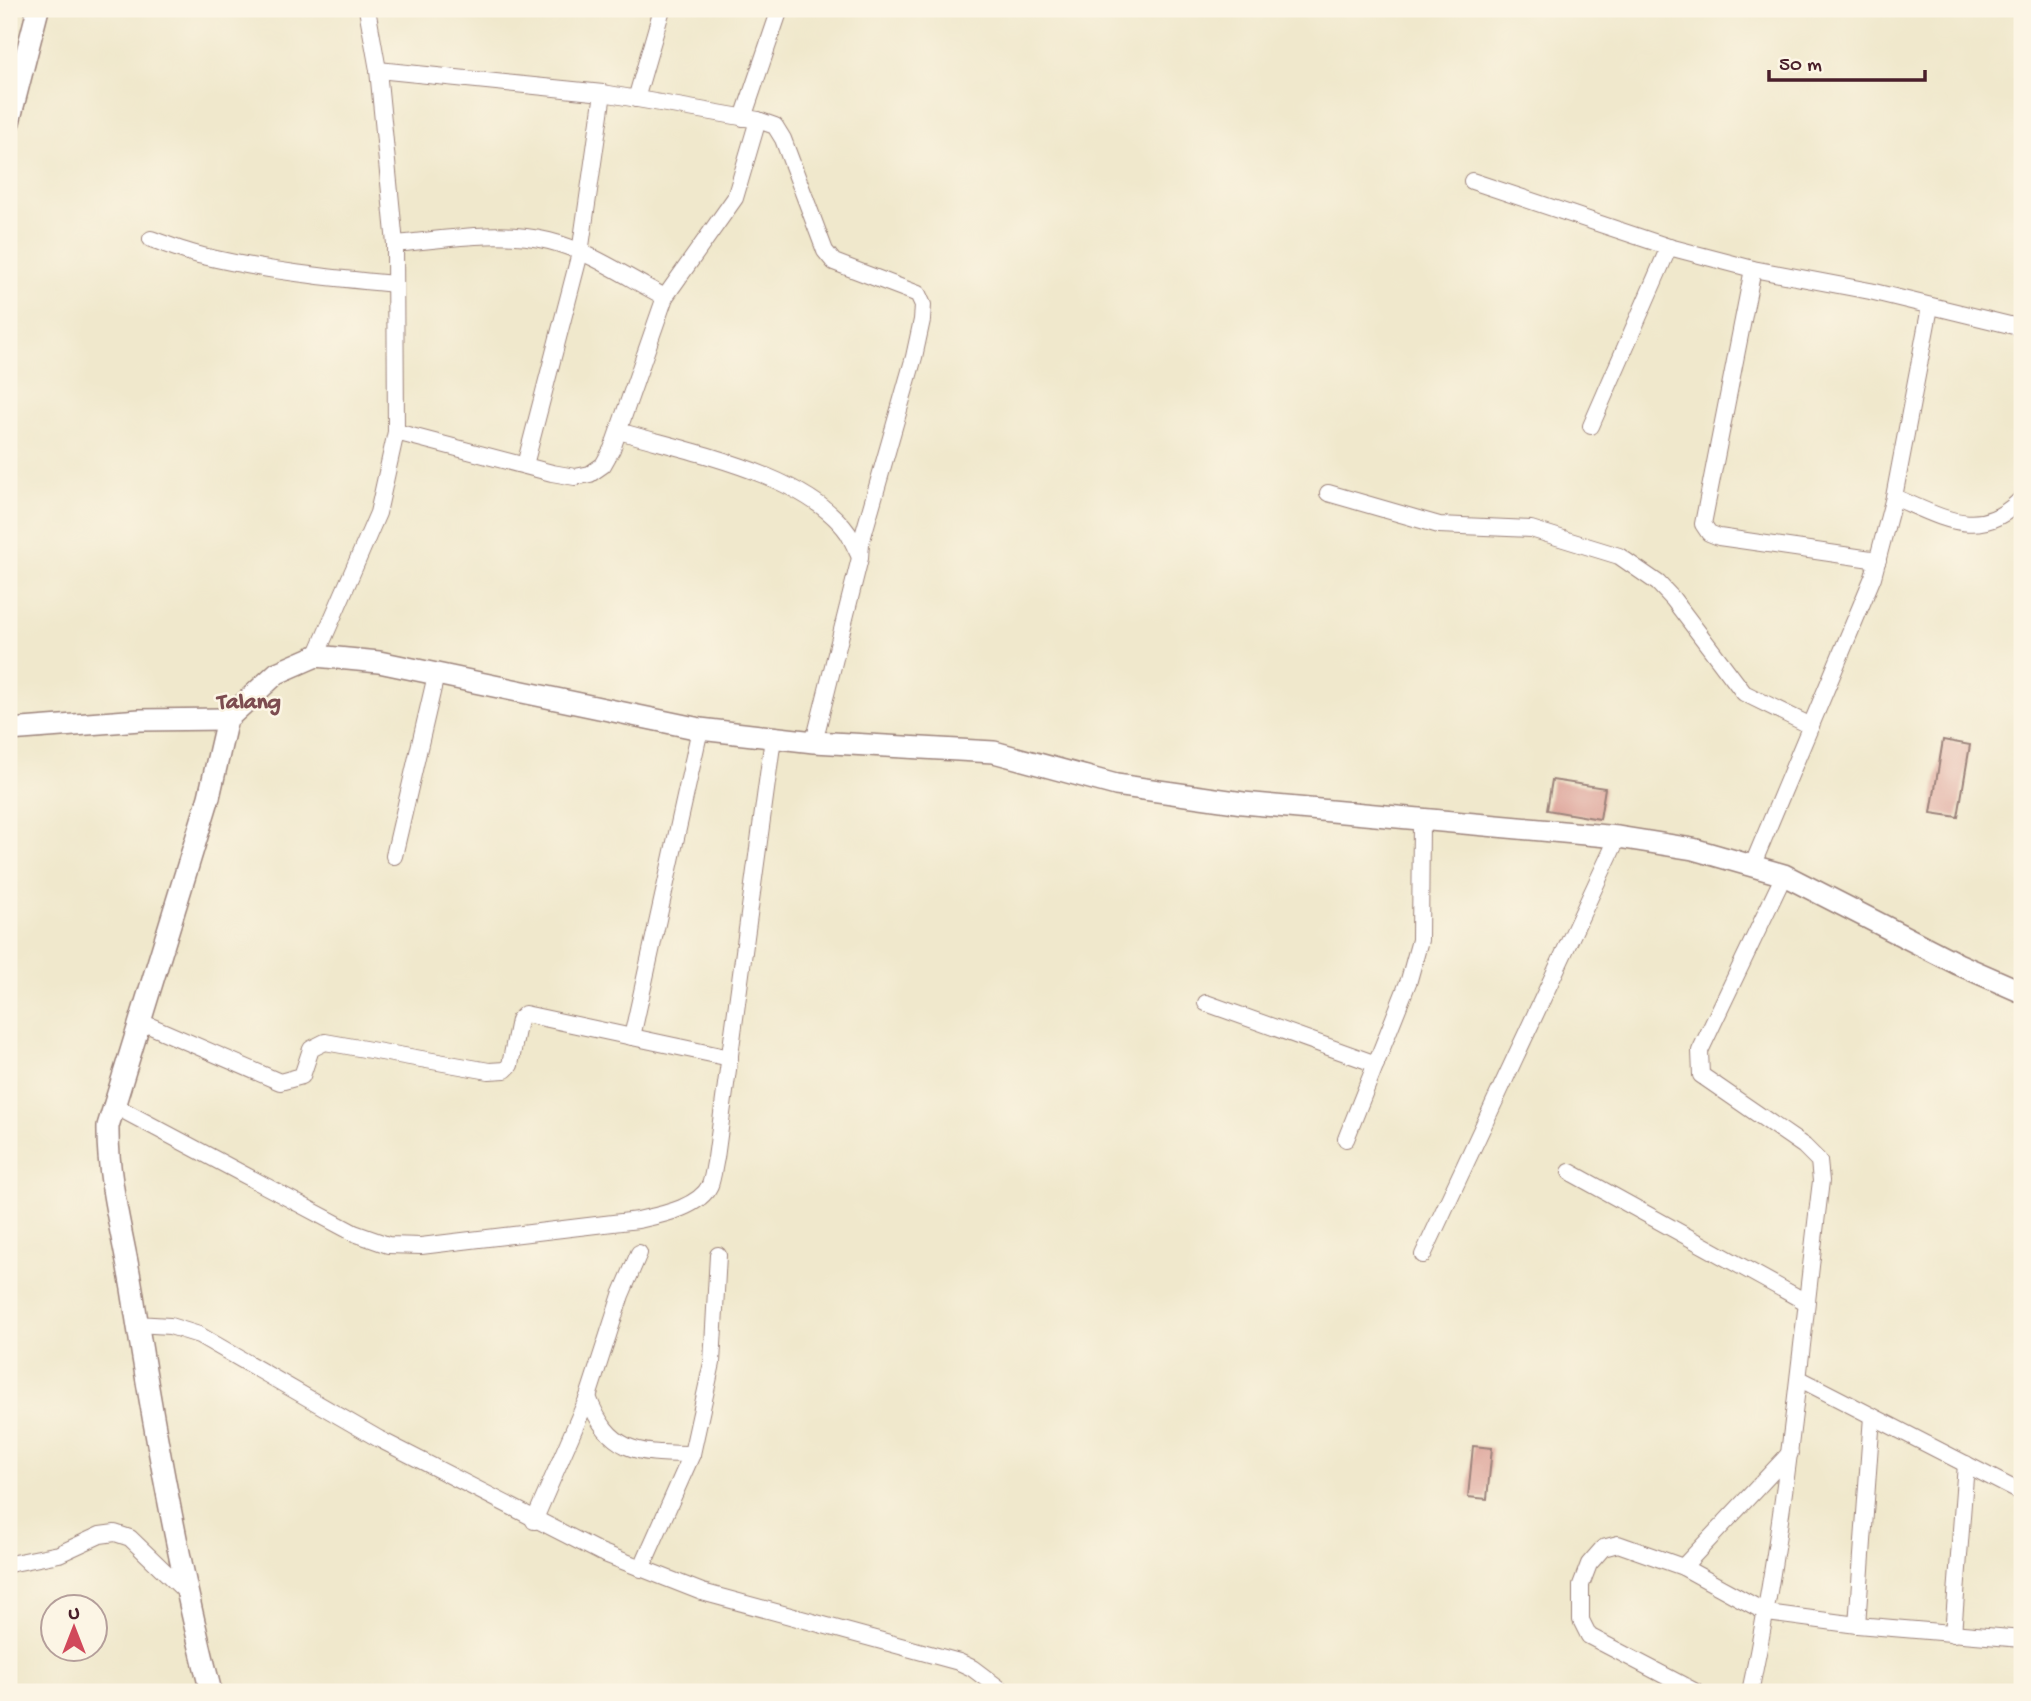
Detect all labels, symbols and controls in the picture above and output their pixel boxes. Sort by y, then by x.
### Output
scale bar [1769,38,1924,82]
text: 50 m [1779,54,1822,79]
district label: Talang [215,690,281,717]
north arrow [38,1592,108,1662]
text: U [69,1603,80,1626]

